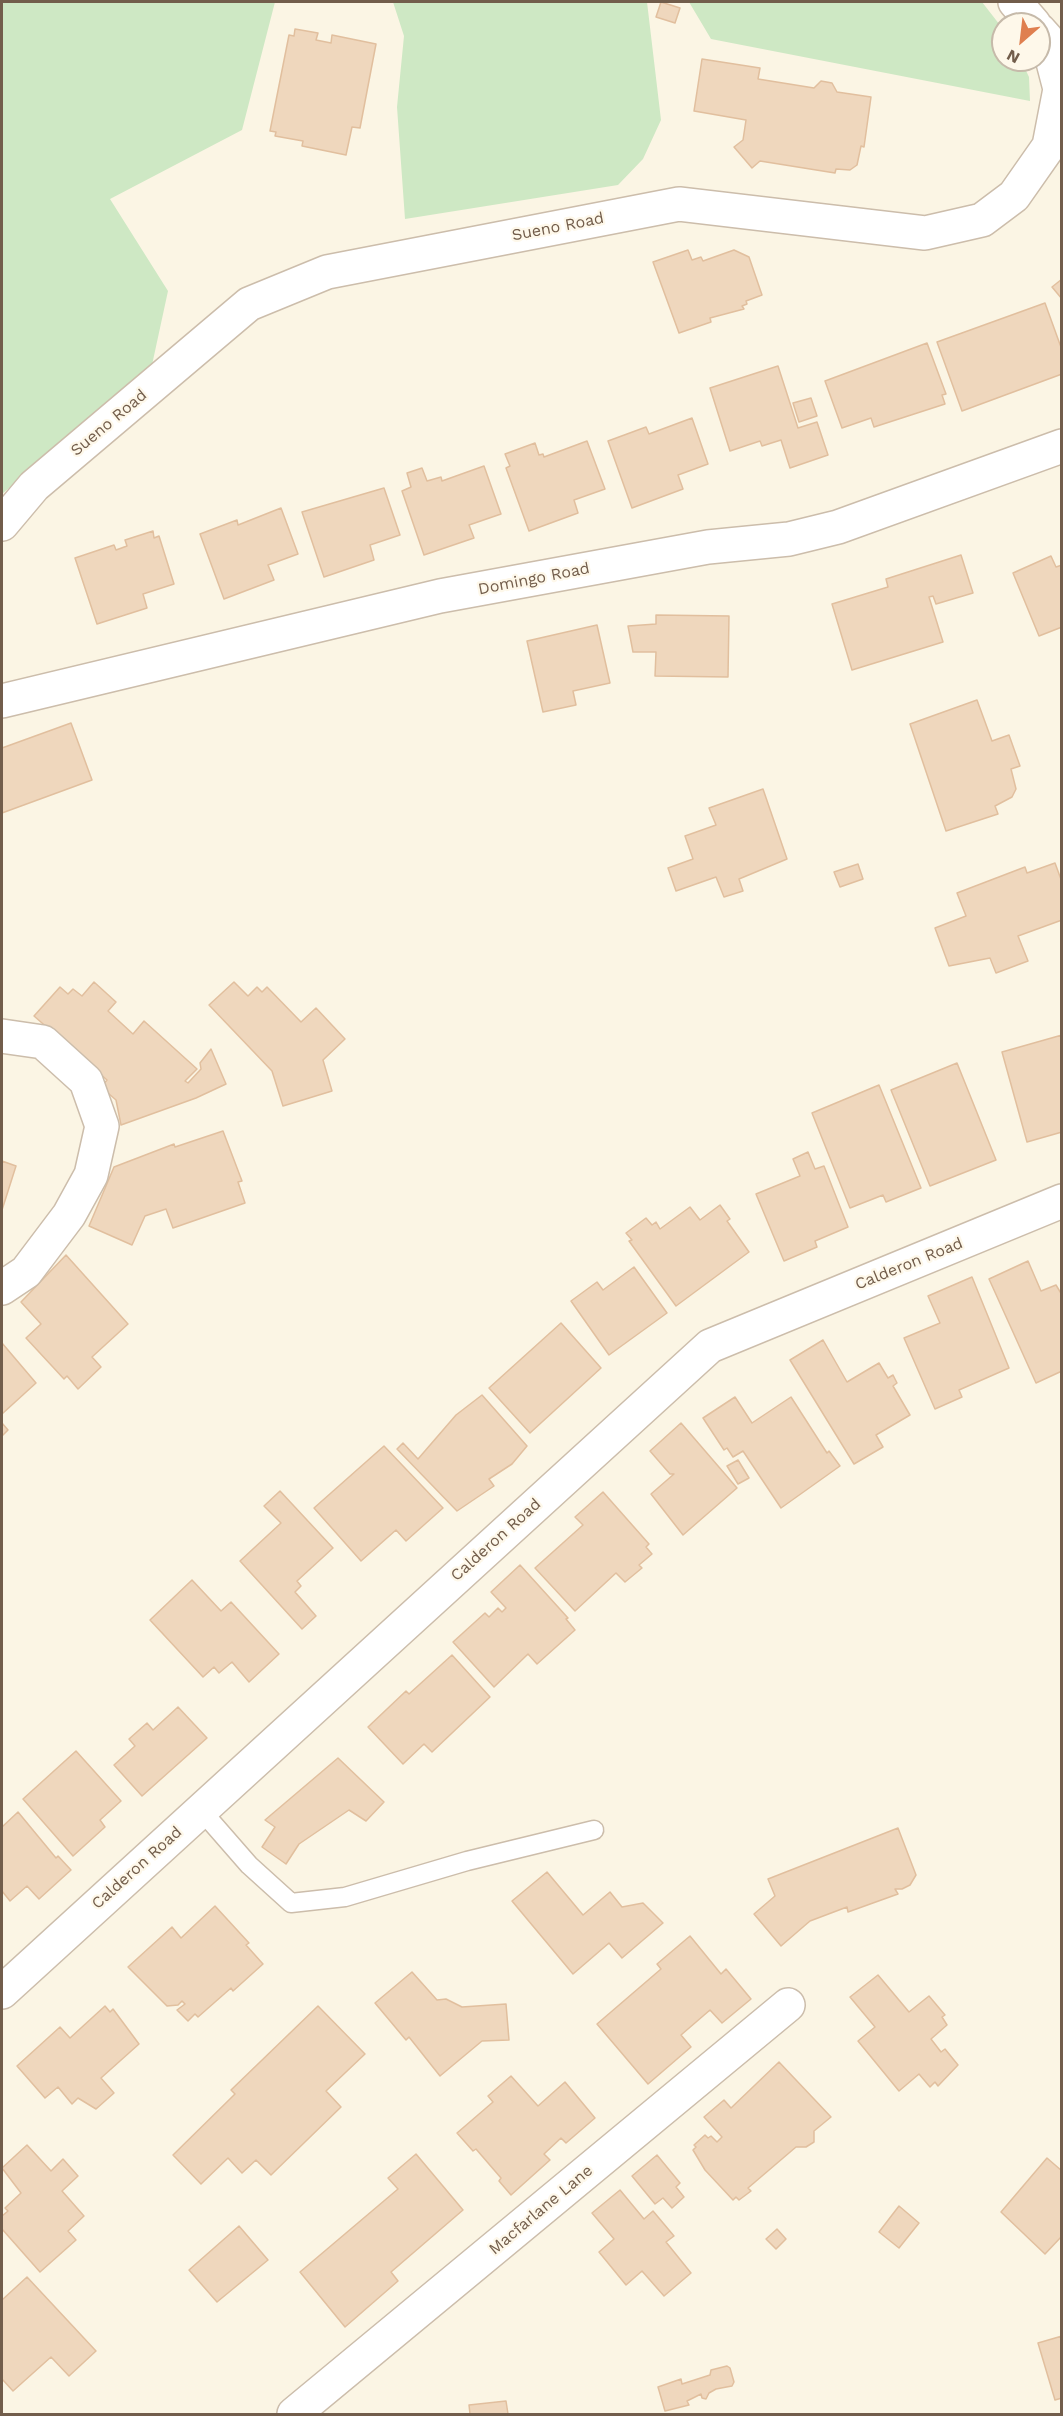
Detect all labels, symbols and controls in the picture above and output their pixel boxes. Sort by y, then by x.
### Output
north arrow [991,12,1051,72]
text: N [1004,45,1023,68]
street label: Sueno Road [510,209,606,245]
street label: Sueno Road [67,386,151,460]
street label: Domingo Road [477,559,591,599]
street label: Calderon Road [852,1234,966,1294]
street label: Calderon Road [447,1495,545,1585]
street label: Calderon Road [88,1823,186,1913]
street label: Macfarlane Lane [485,2161,597,2259]

